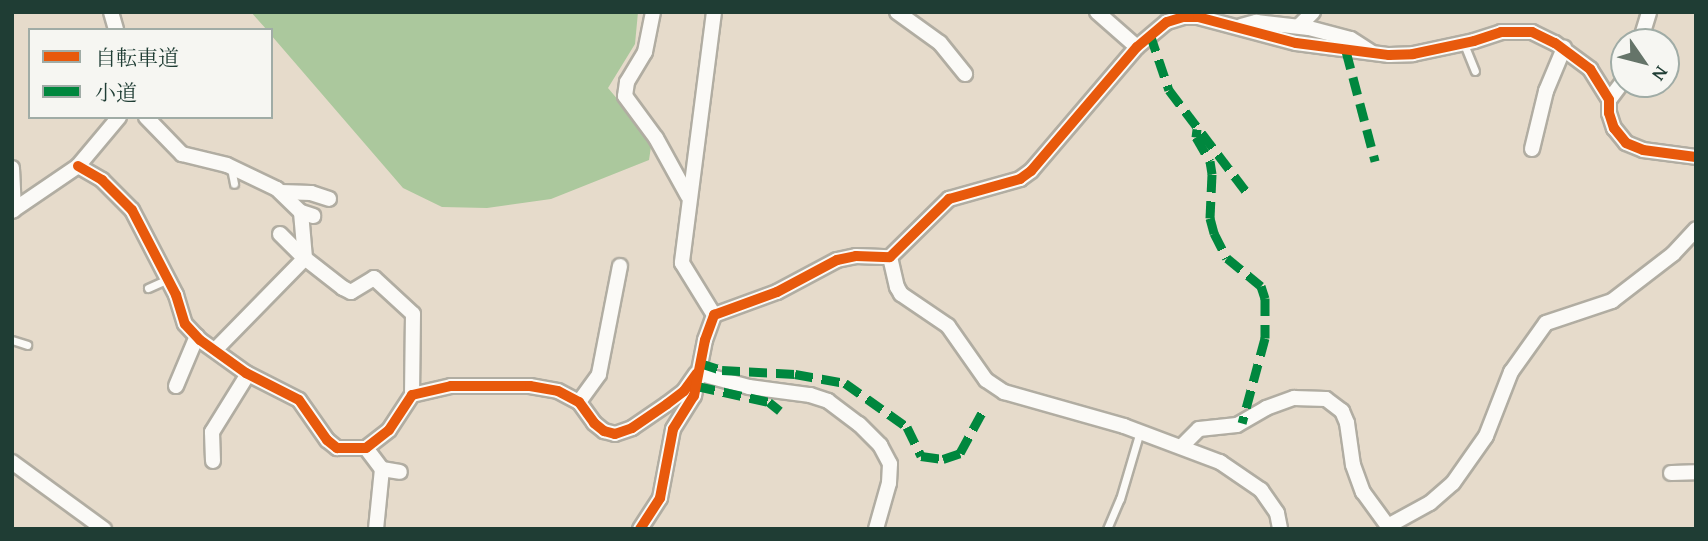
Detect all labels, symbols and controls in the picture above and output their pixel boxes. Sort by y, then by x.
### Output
legend [28,28,273,119]
north arrow [1610,28,1680,98]
text: 自転車道 [95,42,179,73]
text: N [1645,61,1676,87]
text: 小道 [95,77,137,108]

